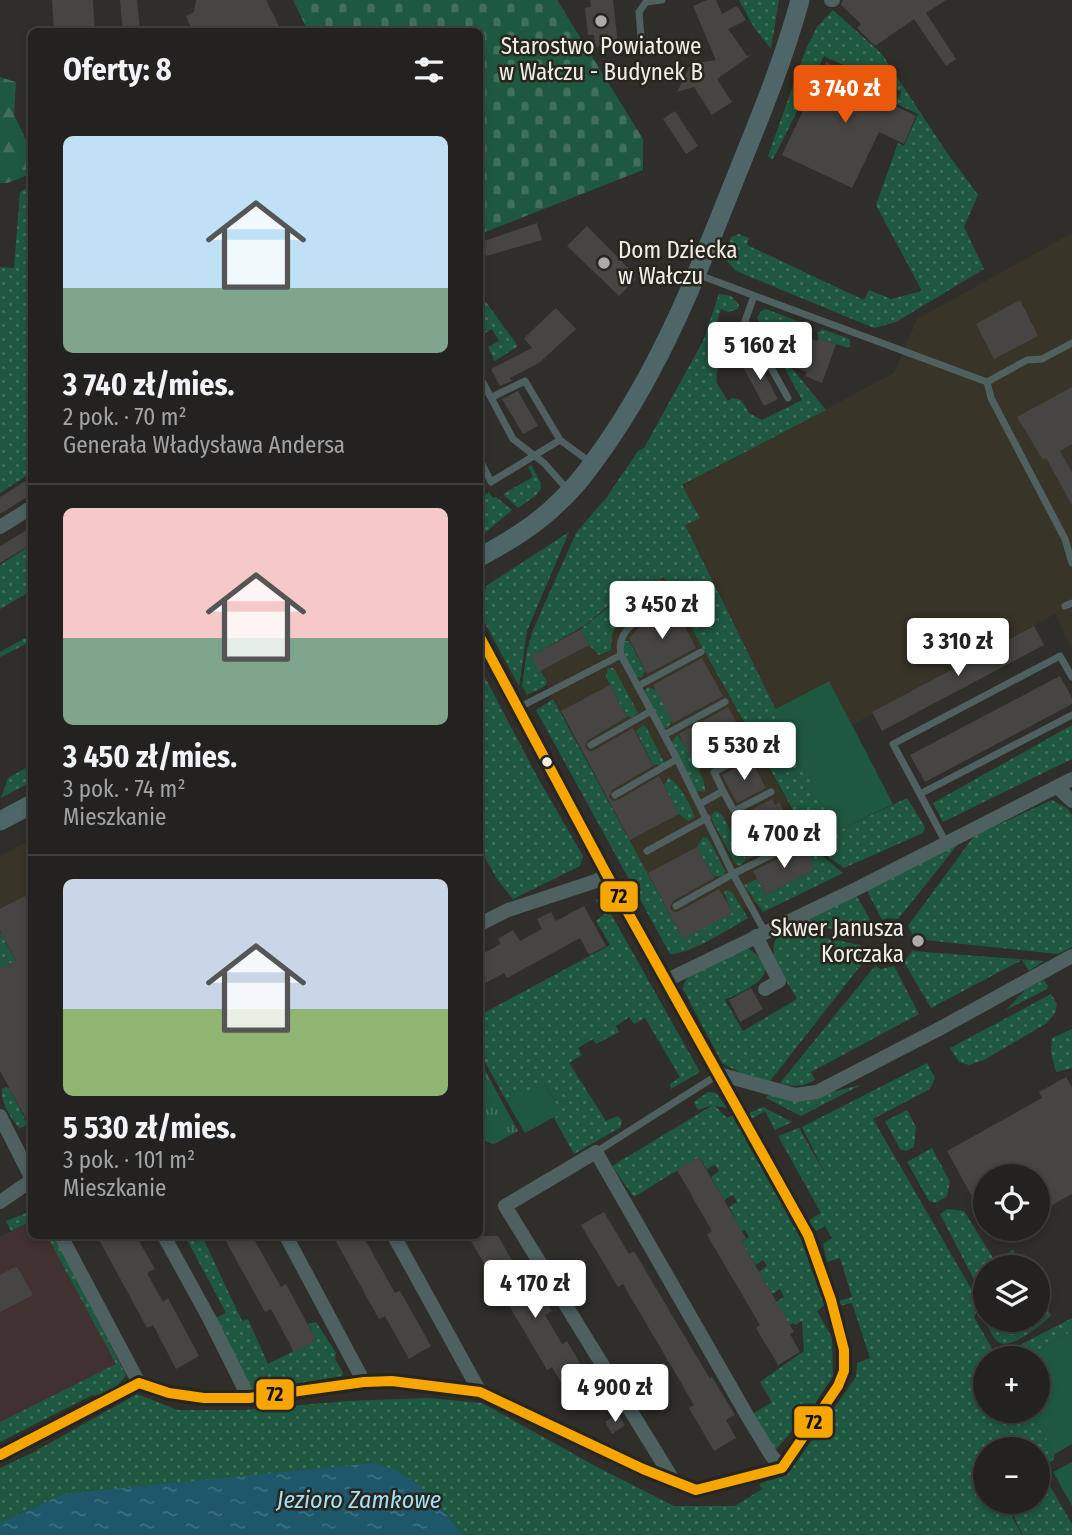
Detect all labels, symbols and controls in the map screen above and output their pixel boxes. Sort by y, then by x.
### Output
marker: Starostwo Powiatowe w Wałczu - Budynek B [593,13,609,29]
place label: Starostwo Powiatowe w Wałczu - Budynek B [499,32,703,86]
icon: filters [410,51,448,89]
text: Oferty: 8 [63,52,172,88]
pin: 3 740 zł [773,66,917,125]
text: 3 740 zł [810,74,880,102]
icon: home [193,182,319,308]
place label: Dom Dziecka w Wałczu [618,236,737,290]
marker: Dom Dziecka w Wałczu [596,255,612,271]
pin: 5 160 zł [688,322,832,382]
text: 5 160 zł [724,331,796,359]
text: 3 740 zł/mies. [63,367,234,403]
text: 2 pok. · 70 m² [63,403,187,431]
text: Generała Władysława Andersa [63,431,345,459]
icon: home [193,554,319,680]
pin: 3 450 zł [590,582,734,641]
text: 3 450 zł [626,590,698,618]
pin: 3 310 zł [886,618,1030,678]
text: 3 310 zł [923,627,993,655]
pin: 5 530 zł [672,722,816,782]
text: 5 530 zł [708,731,780,759]
text: 3 450 zł/mies. [63,739,237,775]
unlabelled marker [540,755,554,769]
text: 3 pok. · 74 m² [63,775,185,803]
text: Mieszkanie [63,803,166,831]
pin: 4 700 zł [712,810,856,870]
text: 4 700 zł [747,819,821,847]
line badge: 72 [599,880,639,913]
text: 72 [611,885,628,908]
place label: Skwer Janusza Korczaka [770,914,904,968]
icon: home [193,925,319,1051]
marker: Skwer Janusza Korczaka [910,933,926,949]
text: 5 530 zł/mies. [63,1110,236,1146]
text: 3 pok. · 101 m² [63,1146,195,1174]
map controls [973,1164,1050,1514]
button: locate [973,1164,1050,1241]
text: Mieszkanie [63,1174,166,1202]
button: layers [973,1255,1050,1332]
pin: 4 170 zł [463,1260,607,1320]
text: 4 170 zł [500,1269,570,1297]
button: + [973,1346,1050,1423]
pin: 4 900 zł [543,1364,687,1424]
text: 4 900 zł [577,1373,653,1401]
line badge: 72 [255,1378,295,1411]
text: 72 [267,1383,284,1406]
line badge: 72 [793,1405,834,1439]
text: 72 [806,1411,823,1434]
button: − [973,1437,1050,1514]
water label: Jezioro Zamkowe [275,1486,441,1514]

